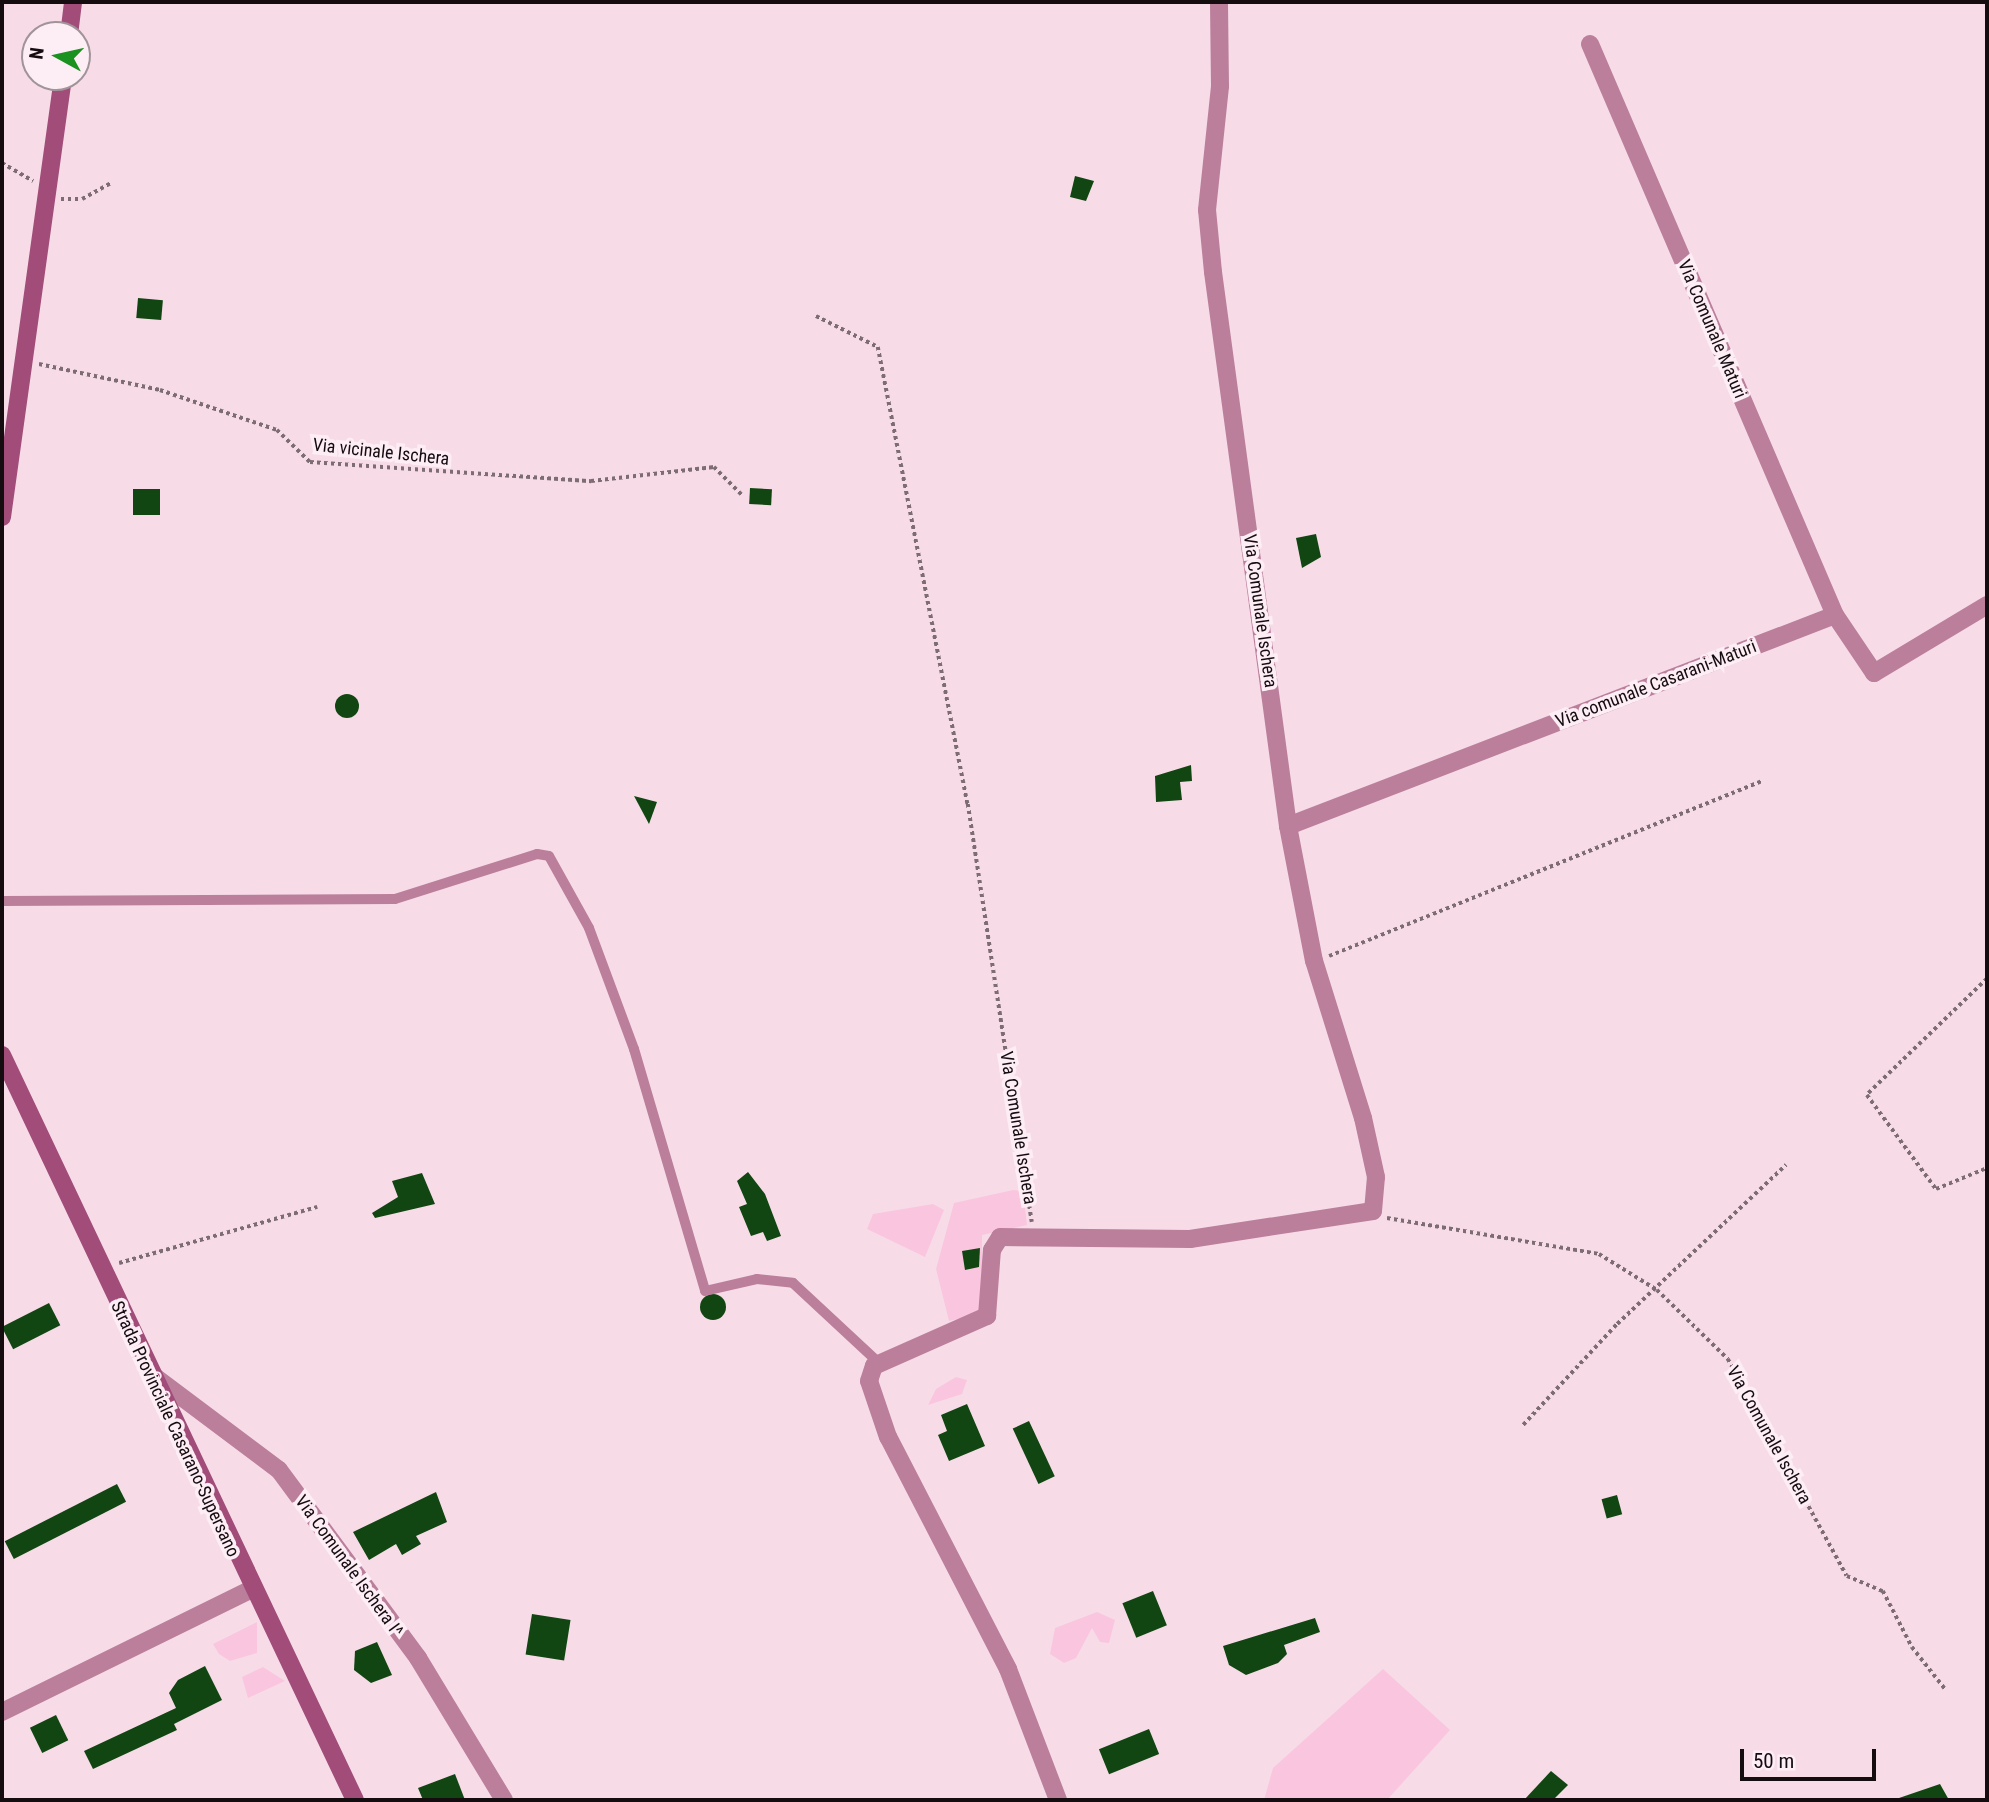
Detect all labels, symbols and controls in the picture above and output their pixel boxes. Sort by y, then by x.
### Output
north arrow [21,21,91,91]
text: N [24,46,49,61]
street label: Via Comunale Maturi [1673,256,1751,402]
street label: Via vicinale Ischera [312,434,450,470]
street label: Via Comunale Ischera [1239,533,1281,689]
street label: Via comunale Casarani-Maturi [1553,636,1759,732]
street label: Via Comunale Ischera [995,1050,1041,1206]
street label: Strada Provinciale Casarano-Supersano [106,1298,244,1560]
street label: Via Comunale Ischera [1722,1362,1816,1508]
street label: Via Comunale Ischera I^ [290,1491,408,1641]
scale bar [1744,1736,1881,1780]
text: 50 m [1753,1749,1794,1773]

